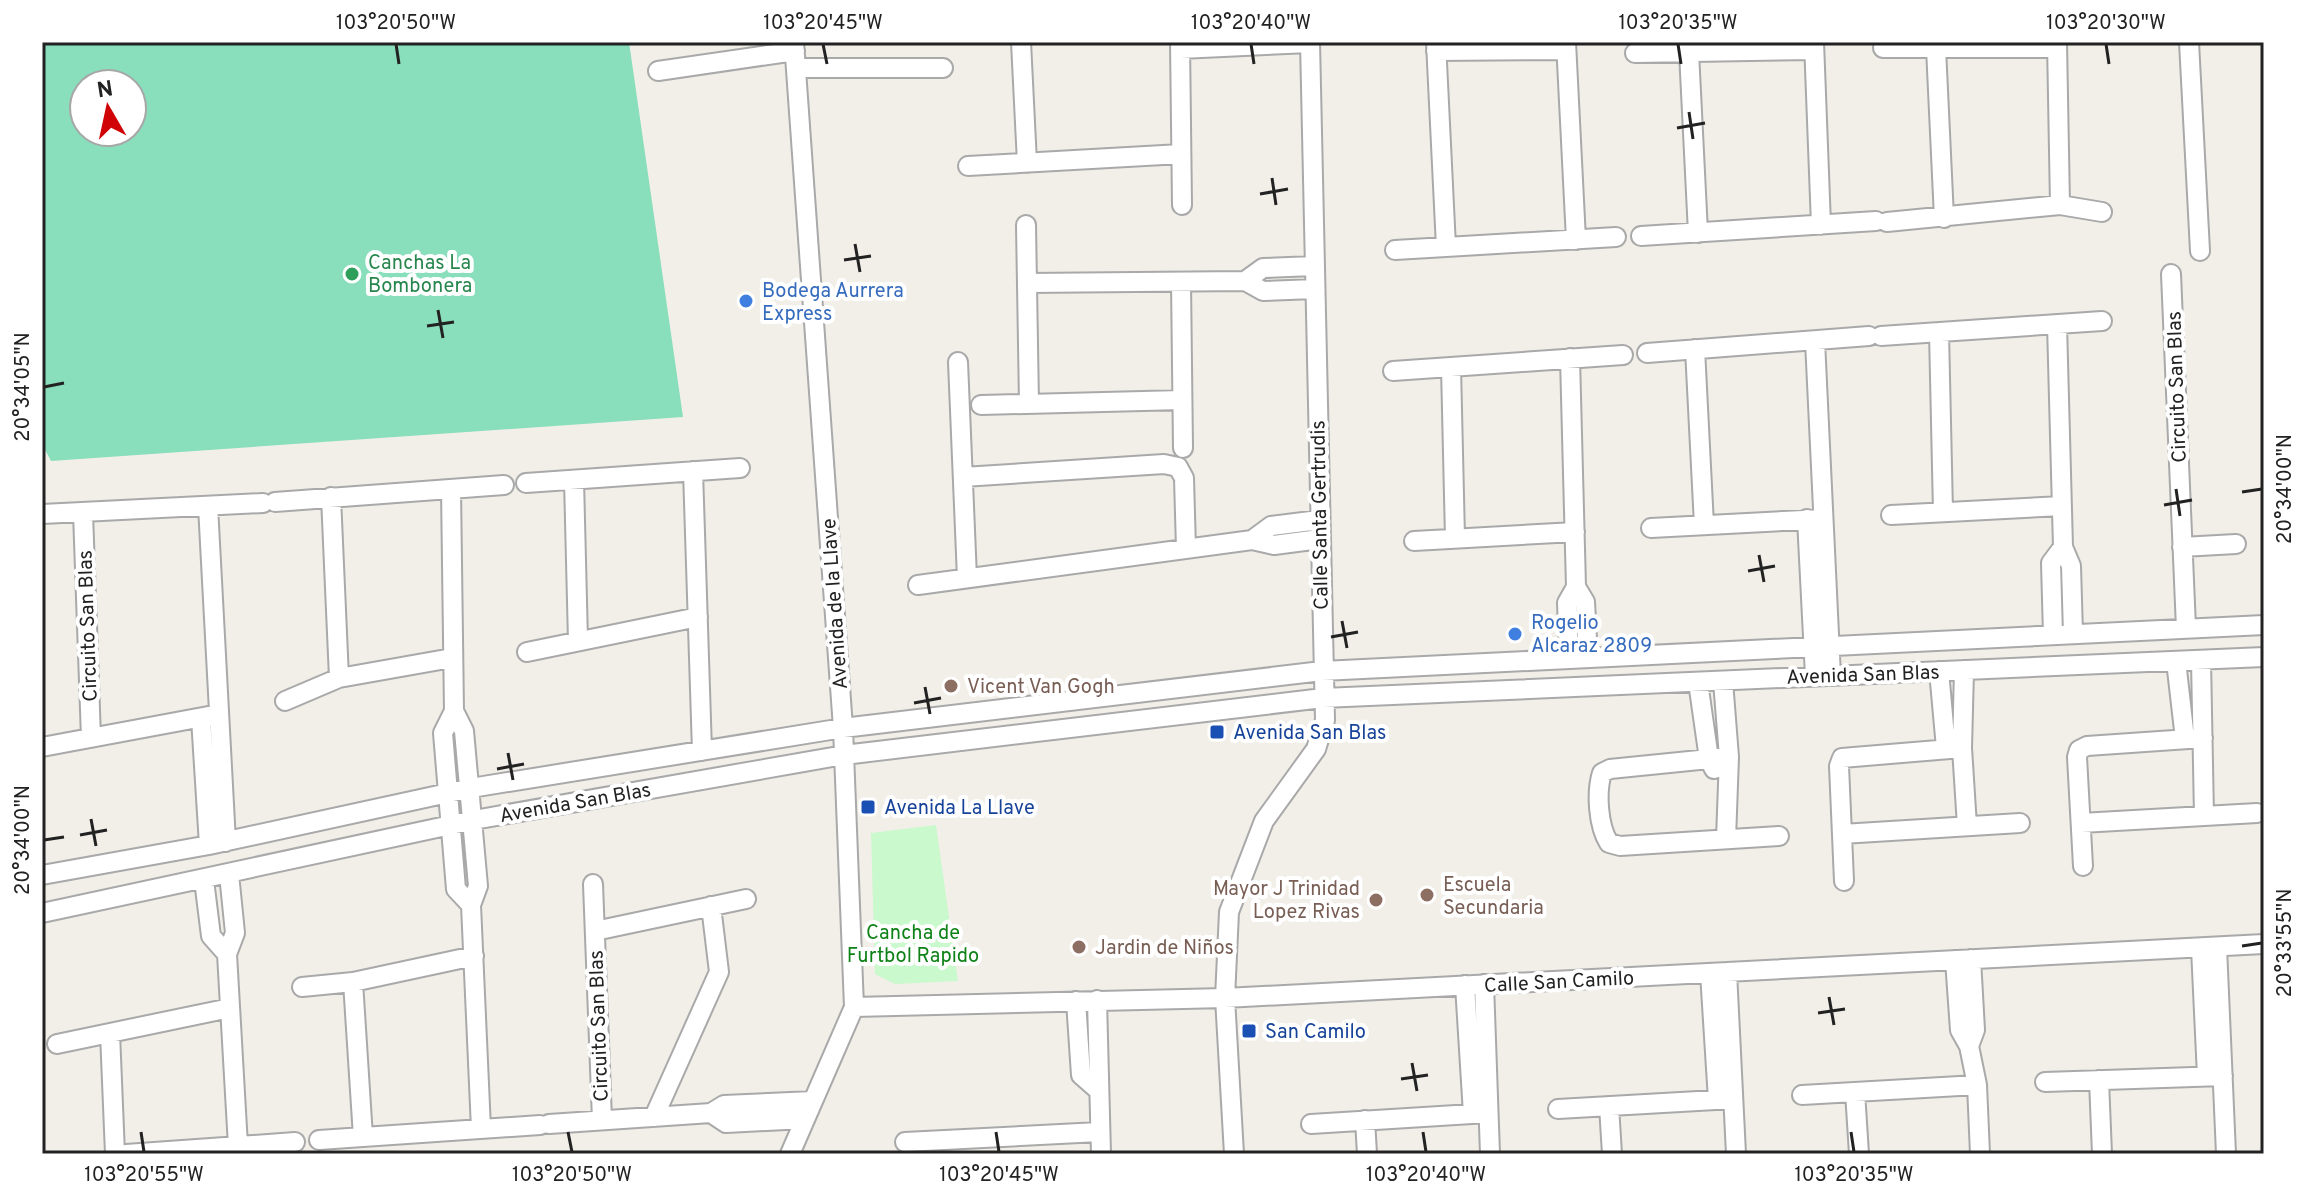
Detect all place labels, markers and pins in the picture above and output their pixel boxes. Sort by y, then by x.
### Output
place label: Canchas La Bombonera [368,251,472,300]
marker: Canchas La Bombonera [343,265,361,283]
place label: Bodega Aurrera Express [762,279,904,328]
marker: Bodega Aurrera Express [737,292,755,310]
place label: Rogelio Alcaraz 2809 [1531,611,1652,660]
marker: Rogelio Alcaraz 2809 [1506,625,1524,643]
place label: Vicent Van Gogh [967,675,1115,701]
marker: Vicent Van Gogh [942,677,960,695]
place label: Avenida San Blas [1233,721,1386,747]
marker: Avenida San Blas [1208,723,1226,741]
place label: Avenida La Llave [884,796,1035,822]
marker: Avenida La Llave [859,798,877,816]
place label: Escuela Secundaria [1443,873,1544,922]
place label: Mayor J Trinidad Lopez Rivas [1213,877,1360,926]
marker: Escuela Secundaria [1418,886,1436,904]
marker: Mayor J Trinidad Lopez Rivas [1367,891,1385,909]
place label: Jardin de Niños [1095,936,1234,962]
marker: Jardin de Niños [1070,938,1088,956]
place label: San Camilo [1265,1020,1366,1046]
marker: San Camilo [1240,1022,1258,1040]

